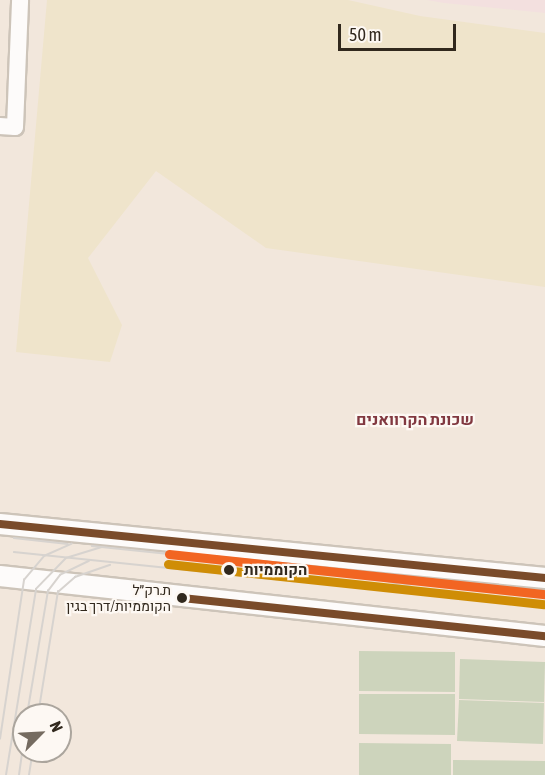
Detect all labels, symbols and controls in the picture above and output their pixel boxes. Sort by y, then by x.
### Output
scale bar [341,12,460,50]
text: 50 m [349,24,381,45]
district label: שכונת הקרוואנים [356,409,474,429]
marker: הקוממיות [219,560,239,580]
place label: הקוממיות [244,561,307,579]
place label: ת.רק״ל הקוממיות/דרך בגין [66,582,171,614]
marker: ת.רק״ל הקוממיות/דרך בגין [176,592,188,604]
north arrow [12,703,72,763]
text: N [46,719,67,734]

